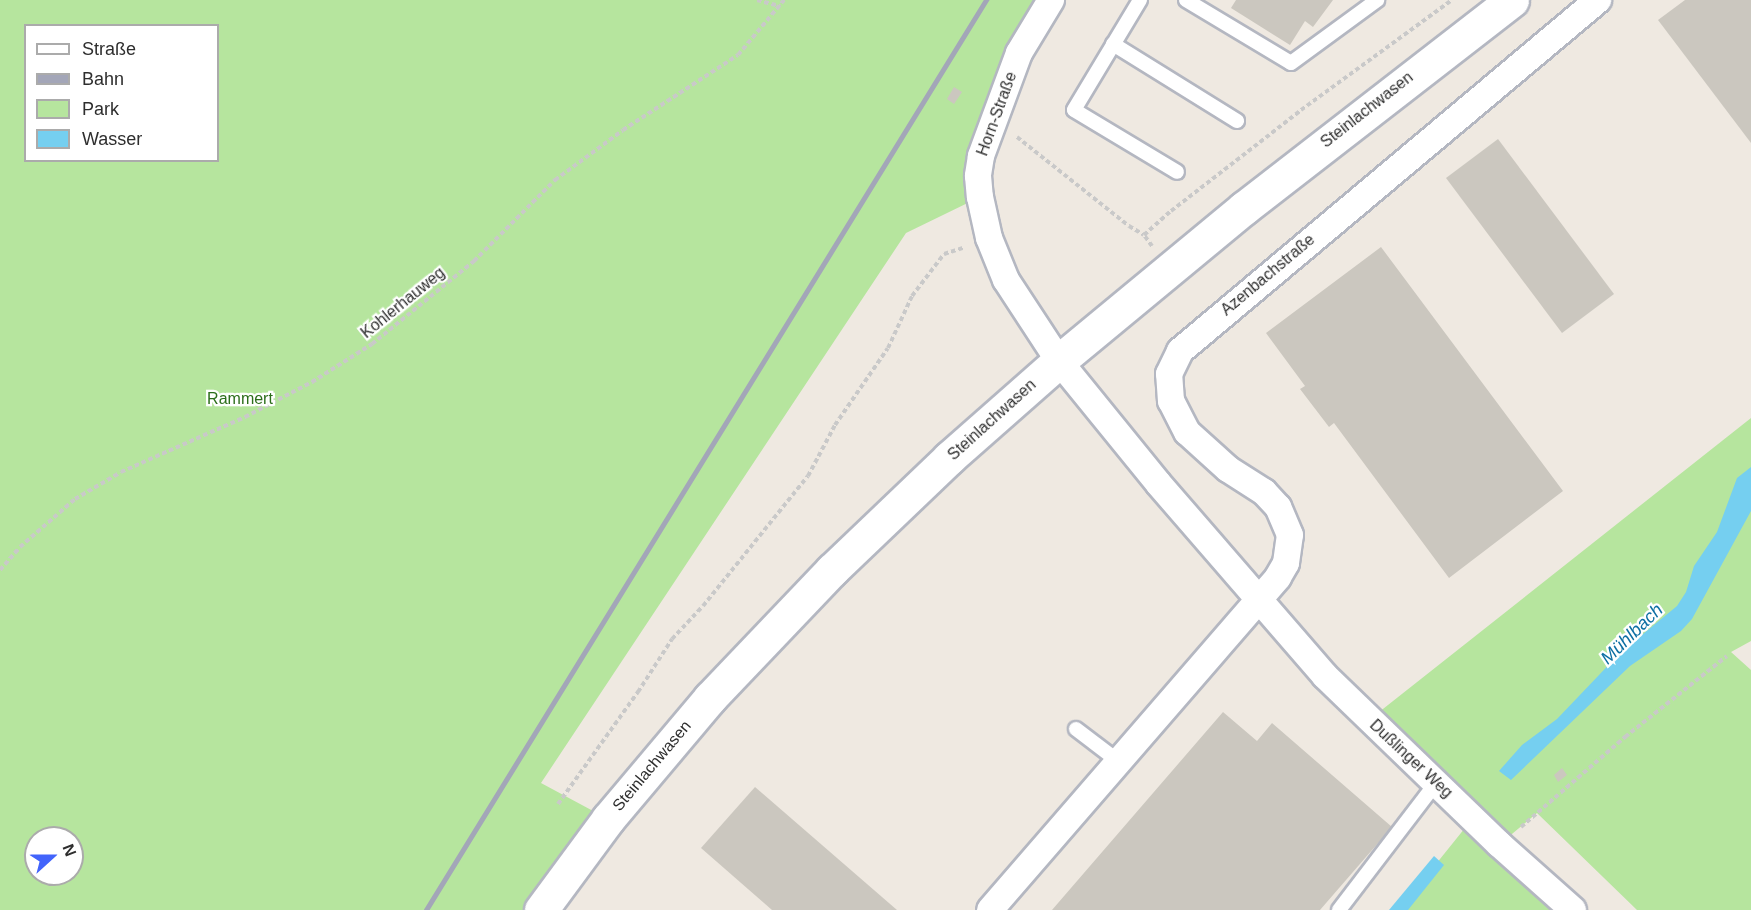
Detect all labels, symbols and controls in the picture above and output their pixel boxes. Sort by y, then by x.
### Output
legend [24,24,219,162]
text: Straße [82,39,136,59]
street label: Steinlachwasen [1317,68,1417,152]
text: Bahn [82,69,124,89]
street label: Horn-Straße [973,69,1021,159]
text: Park [82,99,119,119]
text: Wasser [82,129,142,149]
street label: Azenbachstraße [1217,230,1319,320]
street label: Kohlerhauweg [357,263,449,343]
street label: Steinlachwasen [944,375,1040,465]
park label: Rammert [207,389,273,409]
water label: Mühlbach [1596,599,1668,669]
street label: Dußlinger Weg [1366,716,1456,802]
street label: Steinlachwasen [609,717,695,815]
north arrow [24,826,84,886]
text: N [59,842,79,859]

